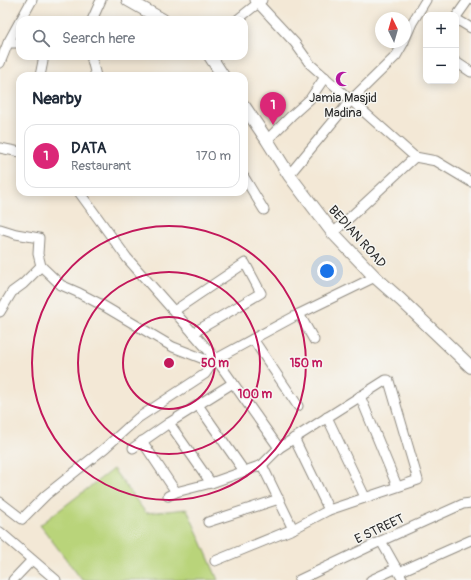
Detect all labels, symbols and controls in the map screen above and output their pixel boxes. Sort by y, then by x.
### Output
north arrow [375,12,411,48]
map controls [423,12,459,84]
button: + [423,12,459,48]
search box [16,16,248,60]
icon: search [30,27,52,49]
text: Search here [62,29,135,48]
button: − [423,48,459,84]
mosque icon: Jamia Masjid Madina [334,70,352,88]
text: Nearby [32,88,81,109]
place label: Jamia Masjid Madina [309,90,377,121]
pin: 1 [260,92,286,125]
text: DATA [71,139,107,158]
text: 1 [43,148,49,164]
text: 170 m [196,148,231,164]
text: Restaurant [71,158,131,174]
street label: BEDIAN ROAD [325,202,389,271]
your location [317,261,337,281]
centre of rings [162,356,176,370]
text: 50 m [201,356,229,371]
text: 150 m [290,356,323,371]
text: 100 m [238,387,273,402]
street label: E STREET [352,511,407,547]

